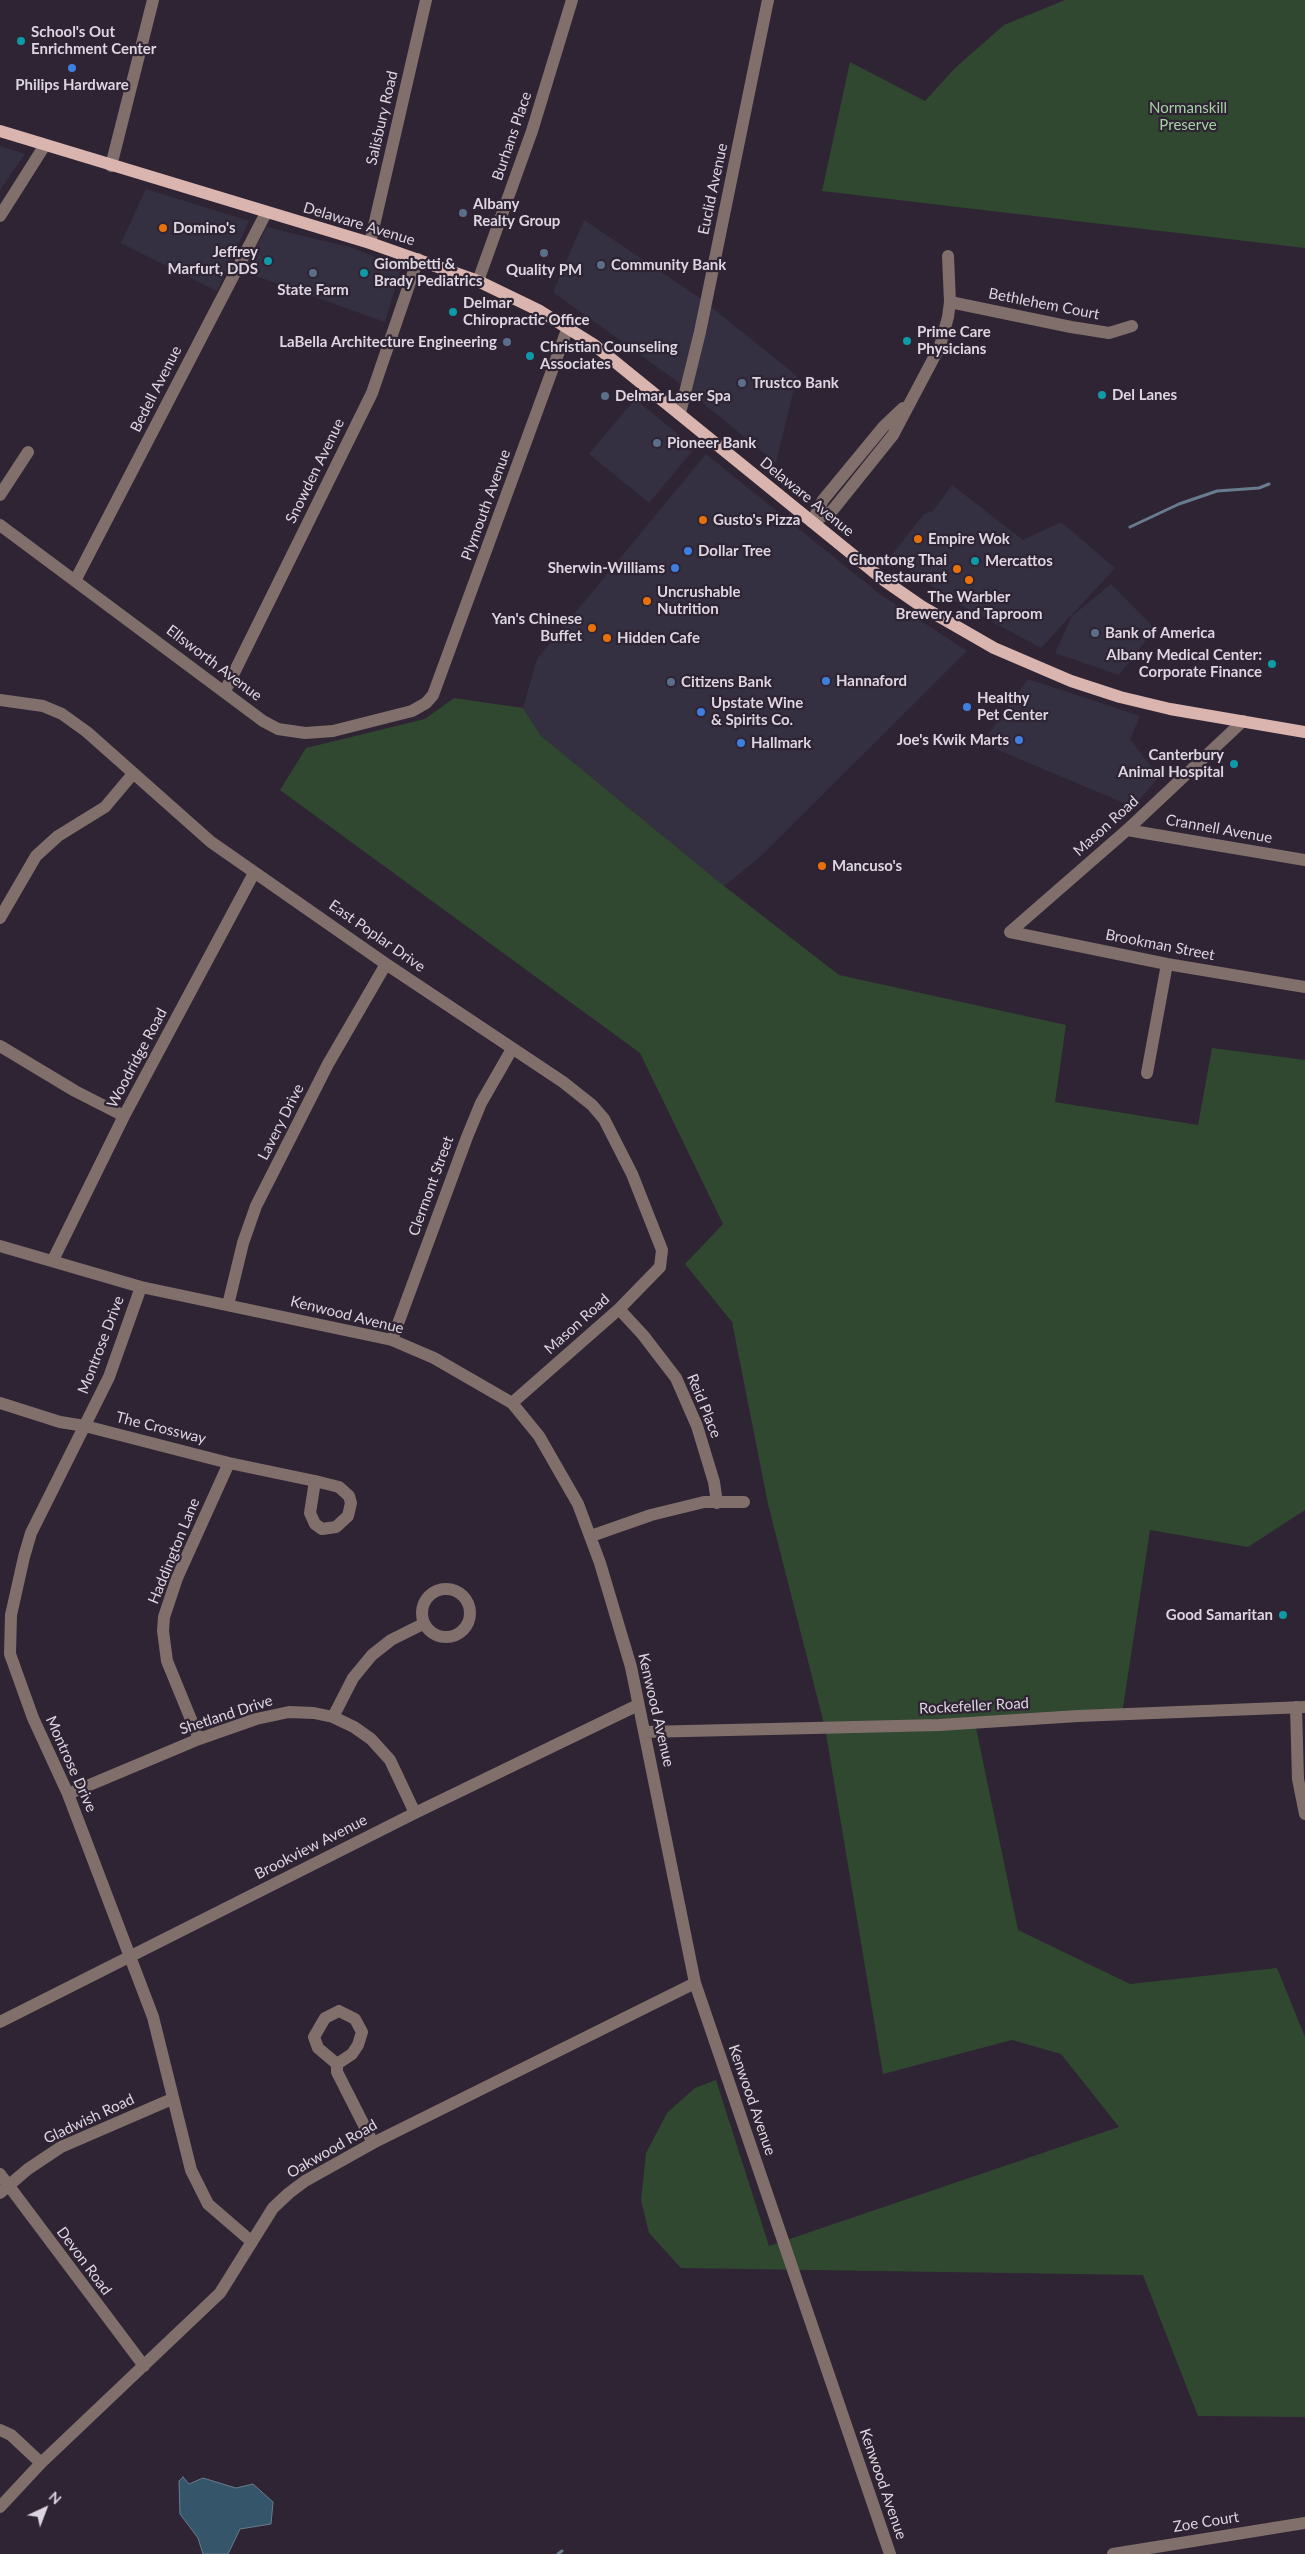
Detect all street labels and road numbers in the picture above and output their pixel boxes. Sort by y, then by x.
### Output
street label: Salisbury Road [362,69,402,167]
street label: Burhans Place [488,89,536,183]
street label: Euclid Avenue [695,142,731,236]
street label: Delaware Avenue [301,198,417,250]
street label: Bethlehem Court [987,284,1101,324]
street label: Bedell Avenue [127,343,185,435]
street label: Snowden Avenue [282,416,348,526]
street label: Plymouth Avenue [458,447,514,563]
street label: Delaware Avenue [756,454,858,540]
street label: Ellsworth Avenue [163,621,265,705]
street label: Mason Road [1070,792,1142,860]
street label: Crannell Avenue [1164,811,1274,847]
street label: East Poplar Drive [325,896,429,976]
street label: Brookman Street [1104,926,1216,964]
street label: Woodridge Road [103,1005,171,1111]
street label: Lavery Drive [254,1081,308,1163]
street label: Clermont Street [405,1134,457,1238]
street label: Mason Road [541,1290,613,1358]
street label: Kenwood Avenue [288,1292,406,1338]
street label: Montrose Drive [74,1293,128,1397]
street label: Reid Place [683,1371,725,1441]
street label: The Crossway [114,1408,208,1448]
street label: Haddington Lane [145,1495,203,1607]
street label: Kenwood Avenue [634,1651,678,1769]
street label: Shetland Drive [177,1691,275,1739]
street label: Rockefeller Road [919,1694,1029,1718]
street label: Montrose Drive [42,1713,100,1815]
street label: Brookview Avenue [252,1811,370,1883]
street label: Kenwood Avenue [725,2042,779,2158]
street label: Gladwish Road [41,2090,137,2148]
street label: Oakwood Road [284,2116,380,2182]
street label: Devon Road [53,2223,115,2299]
street label: Kenwood Avenue [856,2426,910,2542]
street label: Zoe Court [1172,2508,1240,2536]

